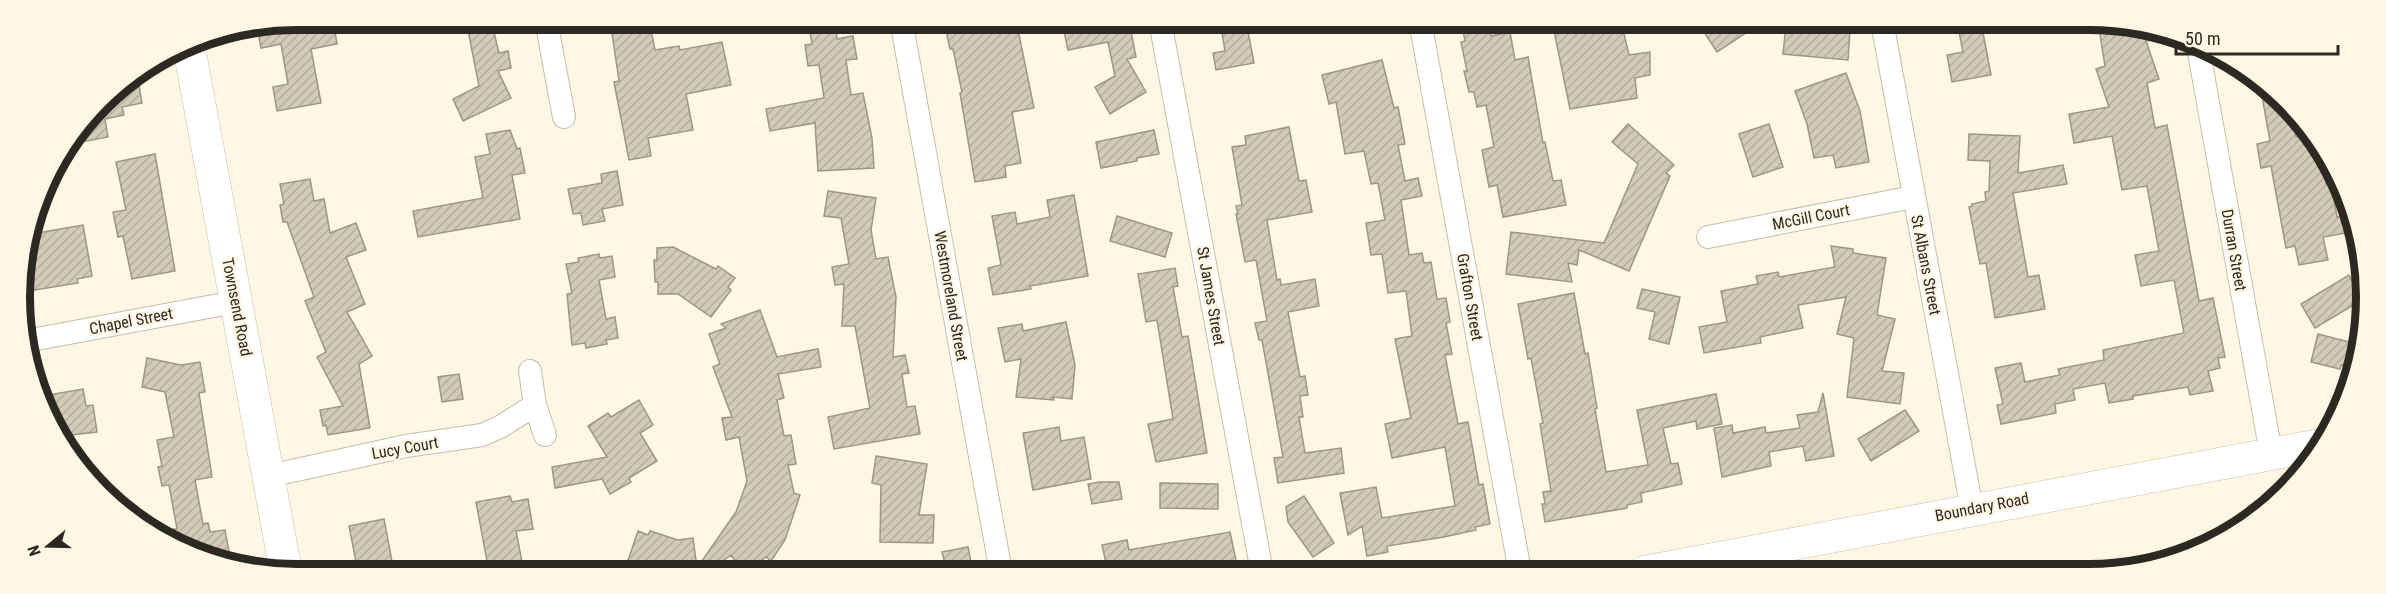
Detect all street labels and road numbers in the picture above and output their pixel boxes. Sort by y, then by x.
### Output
street label: McGill Court [1771,200,1852,234]
street label: Durran Street [2217,208,2251,293]
street label: St Albans Street [1907,213,1945,317]
street label: Westmoreland Street [930,229,972,363]
street label: St James Street [1193,245,1229,347]
street label: Grafton Street [1453,252,1487,342]
street label: Townsend Road [218,256,256,358]
street label: Chapel Street [88,304,175,338]
street label: Lucy Court [370,433,440,463]
street label: Boundary Road [1933,489,2031,525]

